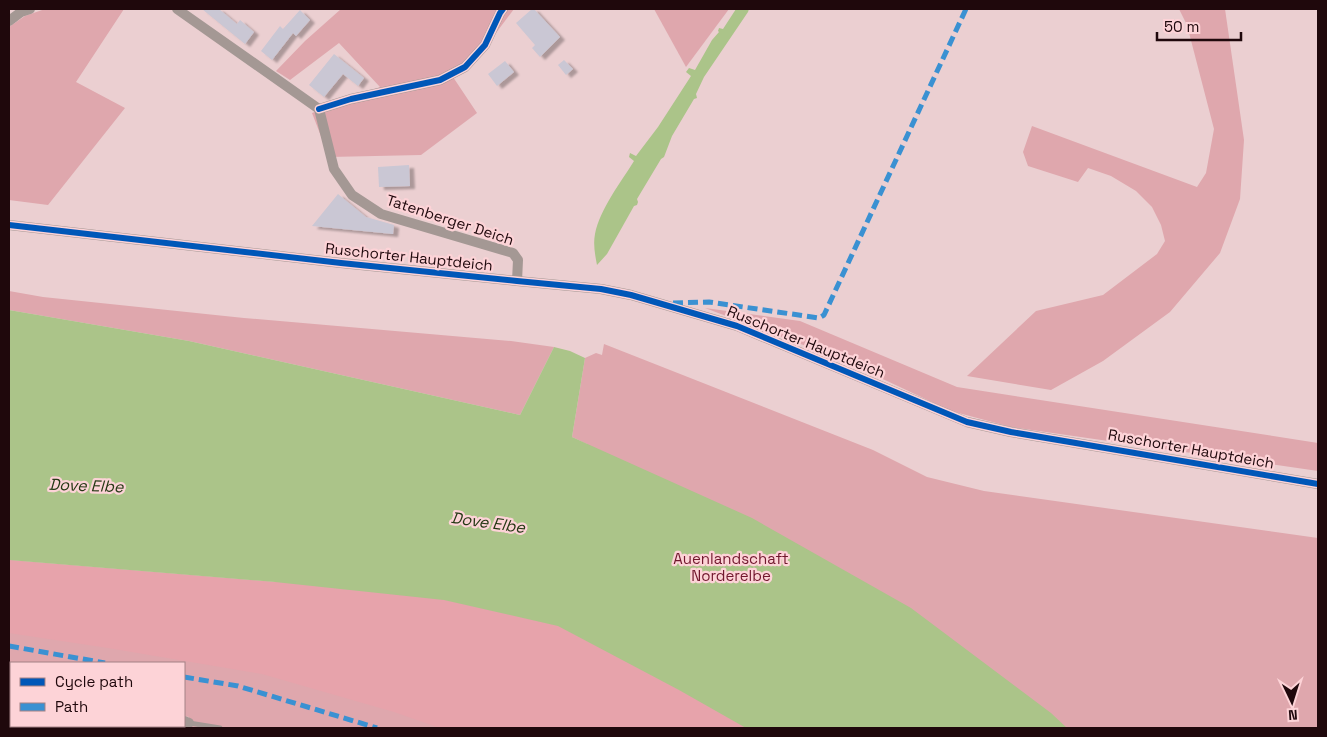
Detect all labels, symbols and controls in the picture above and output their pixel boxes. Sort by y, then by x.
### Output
scale bar [1157,10,1241,42]
text: 50 m [1164,17,1199,36]
street label: Tatenberger Deich [384,190,516,249]
street label: Ruschorter Hauptdeich [324,238,494,275]
street label: Ruschorter Hauptdeich [725,301,888,382]
street label: Ruschorter Hauptdeich [1106,425,1276,472]
water label: Dove Elbe [48,474,124,497]
water label: Dove Elbe [449,507,527,538]
park label: Auenlandschaft Norderelbe [673,549,789,585]
legend [10,662,185,727]
text: Cycle path [55,672,133,691]
north arrow [1267,677,1317,727]
text: Path [55,697,88,716]
text: N [1288,706,1298,724]

